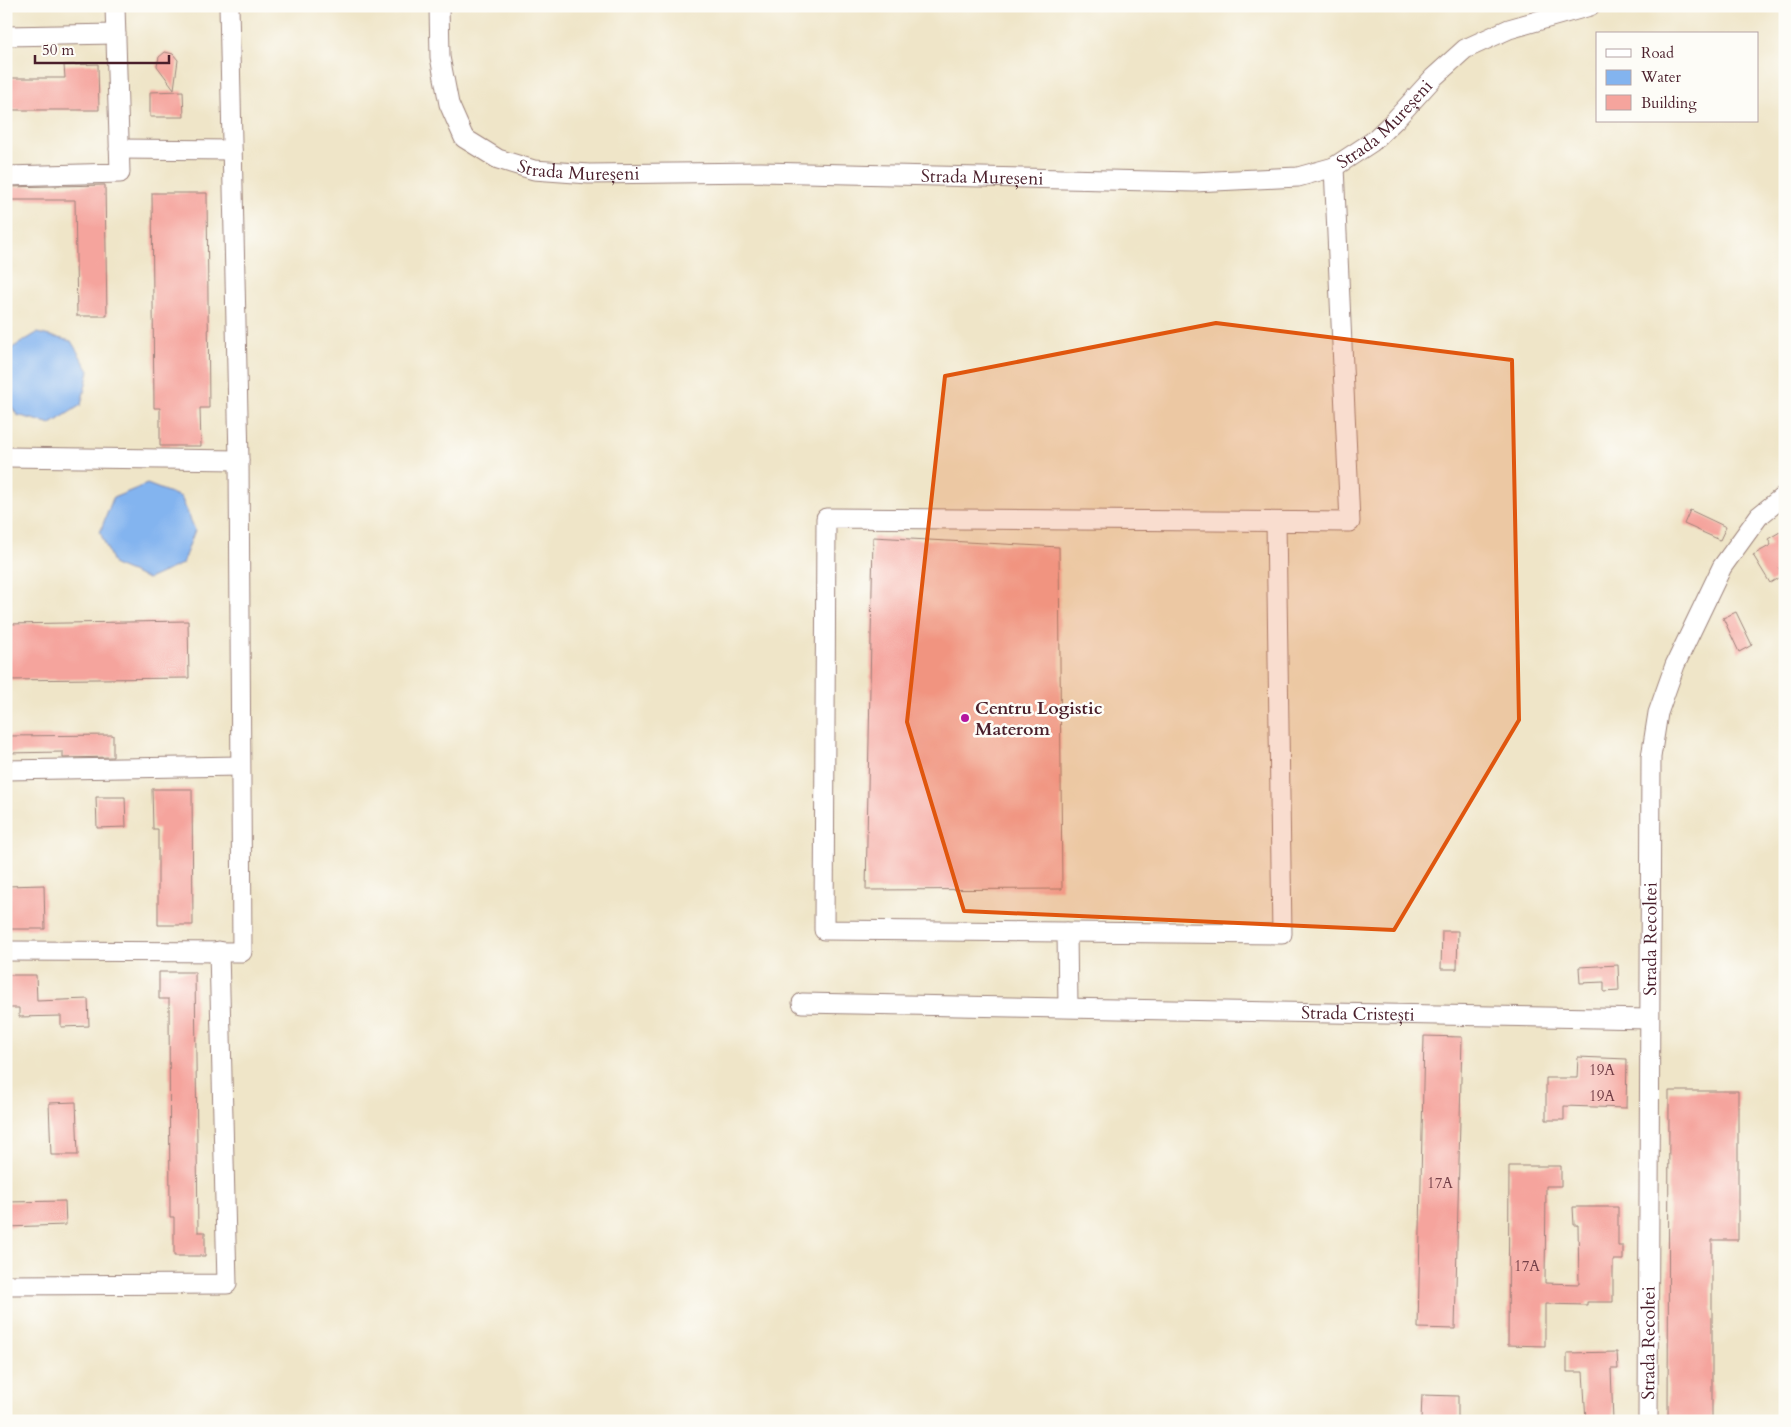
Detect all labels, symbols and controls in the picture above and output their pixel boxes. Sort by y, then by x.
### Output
scale bar [35,32,169,64]
legend [1596,32,1758,122]
text: 50 m [42,40,74,60]
text: Road [1641,43,1674,63]
text: Water [1640,67,1682,87]
street label: Strada Mureșeni [1332,75,1439,175]
text: Building [1641,93,1697,113]
street label: Strada Mureșeni [514,154,640,187]
street label: Strada Mureșeni [921,164,1044,192]
place label: Centru Logistic Materom [975,696,1103,742]
marker: Centru Logistic Materom [959,712,971,724]
street label: Strada Recoltei [1638,882,1663,996]
street label: Strada Cristești [1301,1000,1415,1028]
house number: 19A [1589,1060,1615,1080]
house number: 19A [1589,1086,1615,1106]
house number: 17A [1427,1173,1453,1193]
house number: 17A [1514,1256,1540,1276]
street label: Strada Recoltei [1636,1286,1662,1400]

